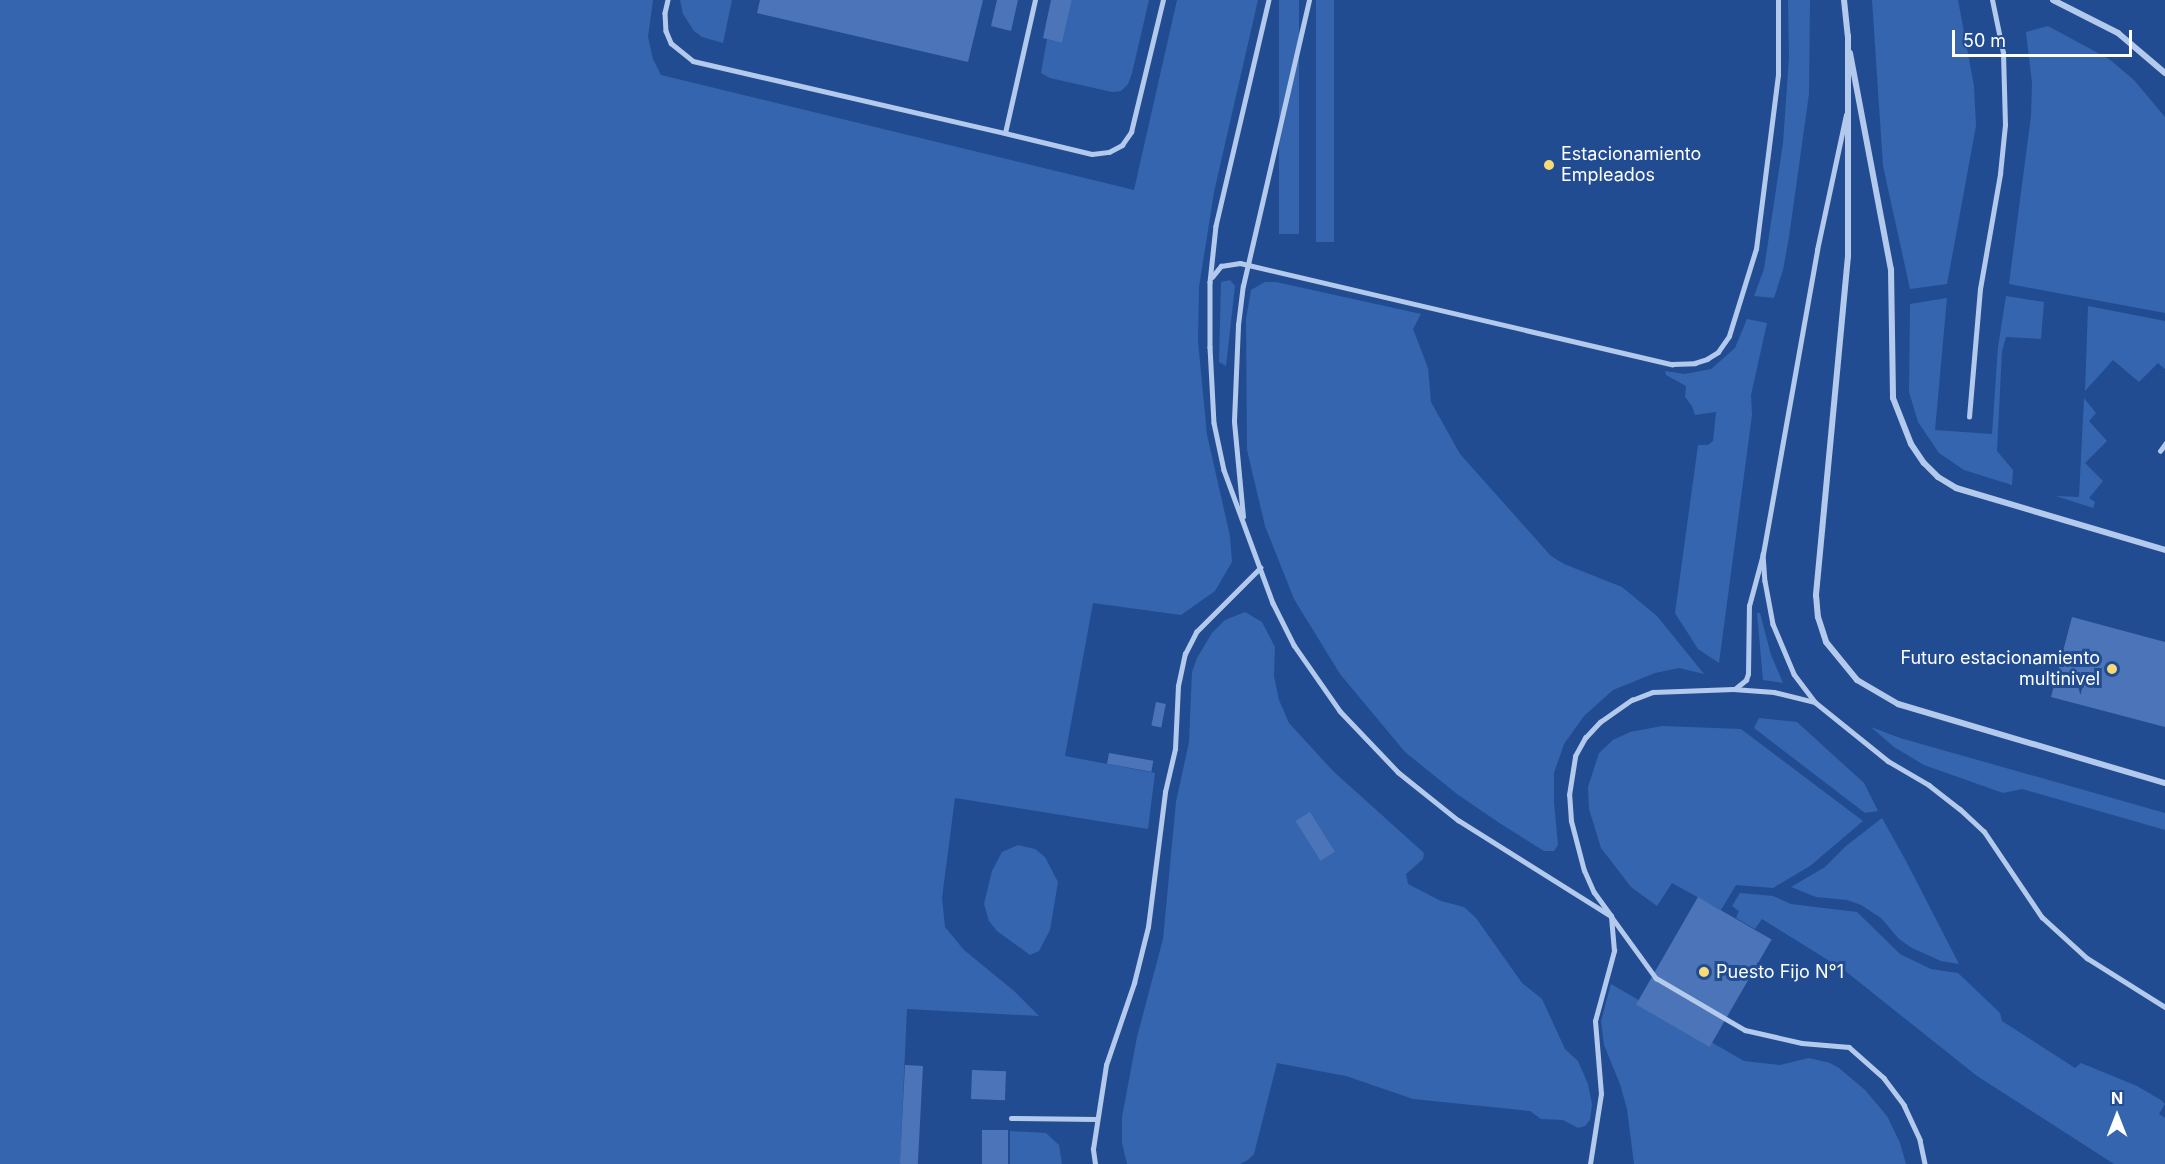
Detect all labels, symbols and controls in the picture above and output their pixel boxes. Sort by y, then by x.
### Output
scale bar [1955,18,2135,56]
text: 50 m [1963,30,2006,51]
place label: Estacionamiento Empleados [1561,144,1701,186]
marker: Estacionamiento Empleados [1542,158,1556,172]
place label: Futuro estacionamiento multinivel [1900,648,2100,690]
marker: Futuro estacionamiento multinivel [2105,662,2119,676]
place label: Puesto Fijo N°1 [1716,961,1844,983]
marker: Puesto Fijo N°1 [1697,965,1711,979]
north arrow [2087,1086,2147,1146]
text: N [2111,1088,2123,1108]

